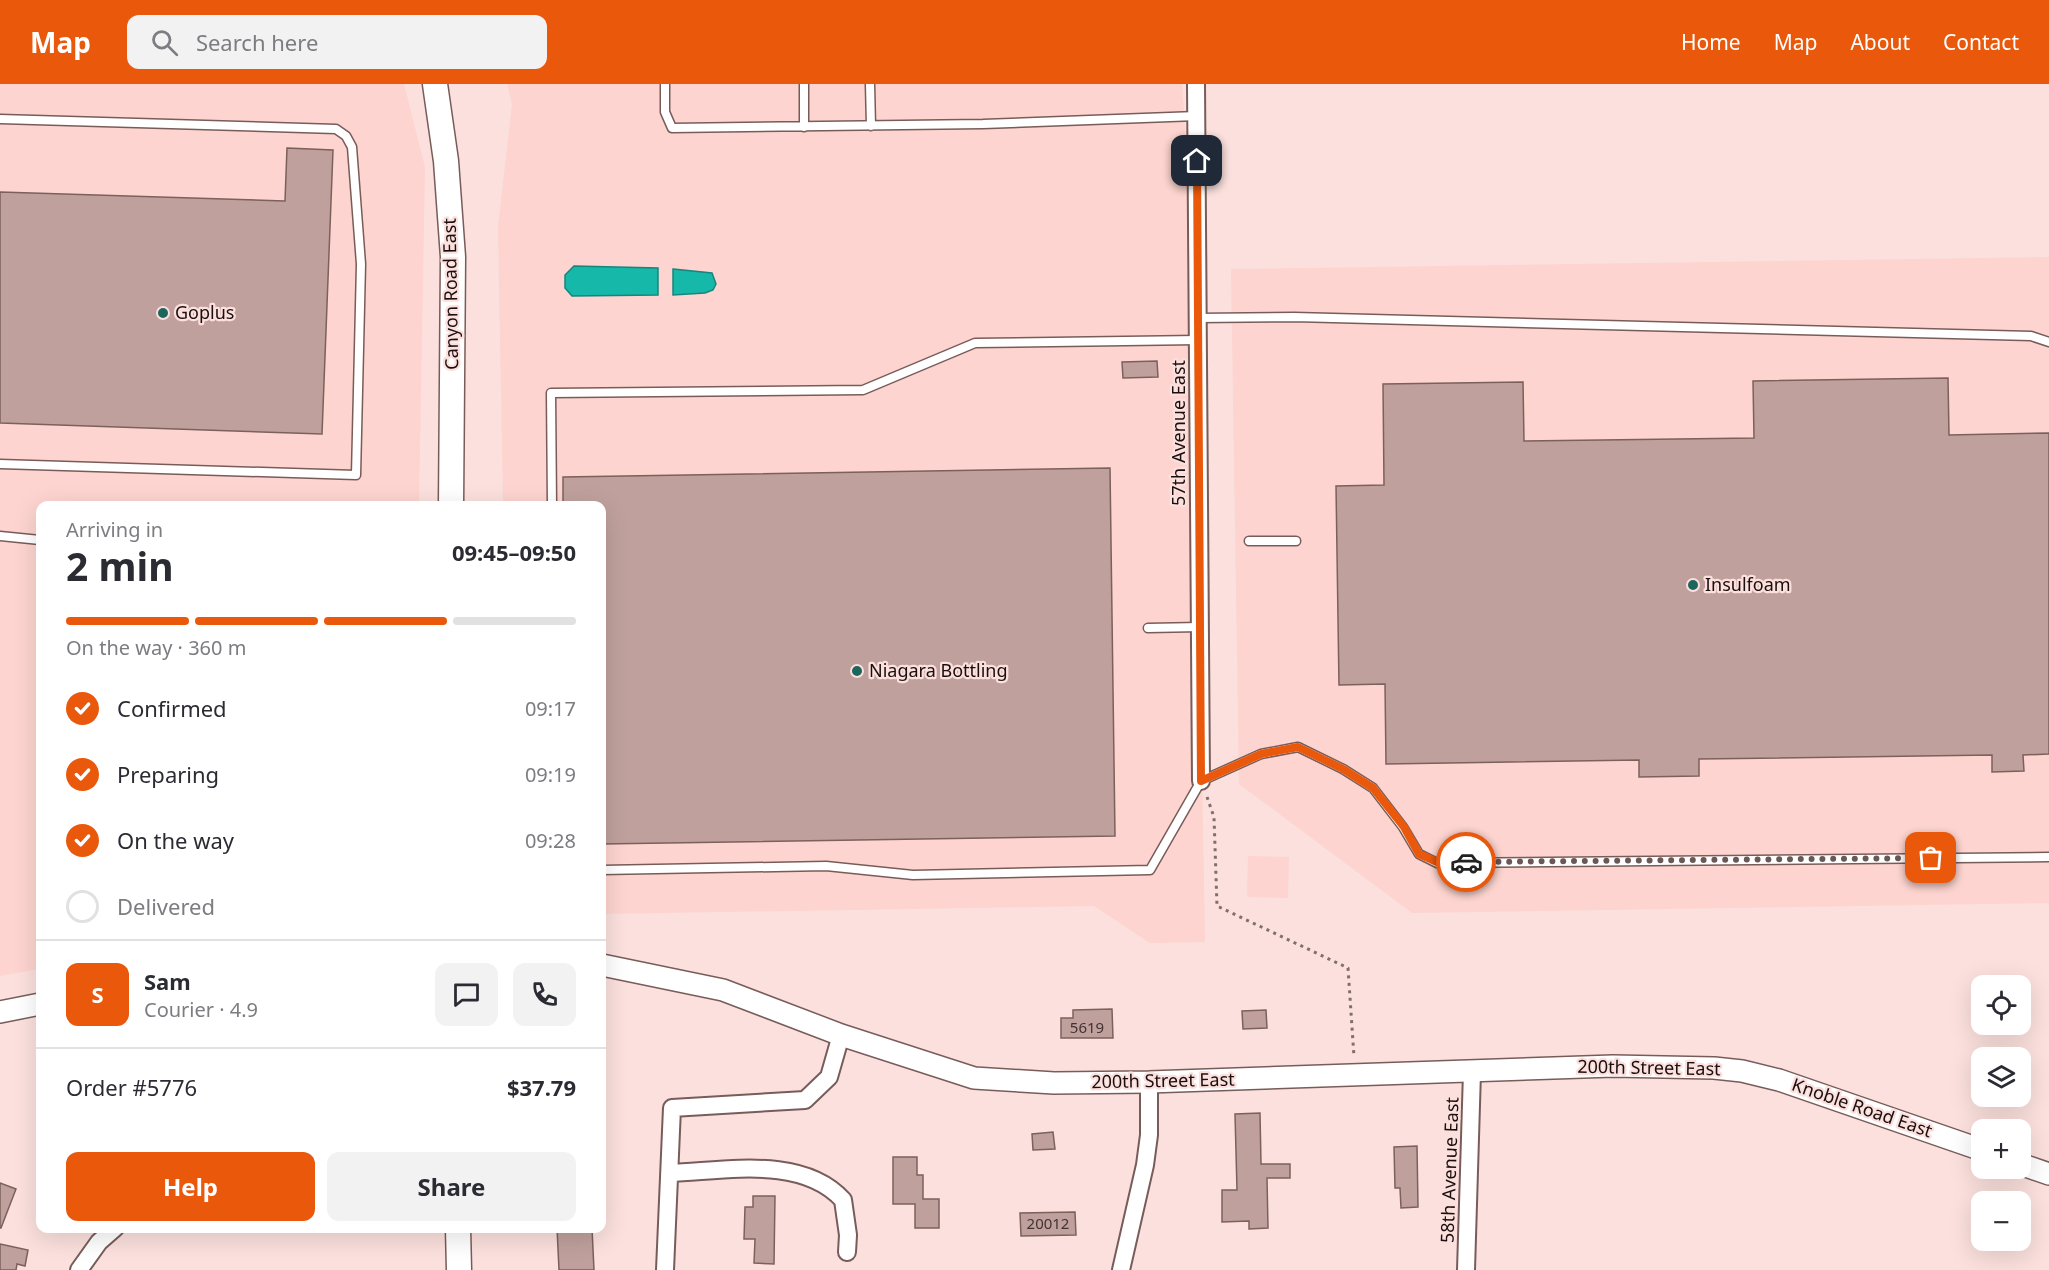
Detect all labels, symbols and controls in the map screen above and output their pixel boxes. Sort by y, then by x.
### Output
search box [127,15,547,69]
text: Map [30,23,91,61]
icon: search [148,26,181,59]
text: Search here [196,27,318,57]
text: Home [1681,28,1741,56]
text: Map [1774,28,1817,56]
text: About [1850,28,1910,56]
text: Contact [1943,28,2019,56]
pin [1171,135,1222,186]
icon: home [1180,144,1213,177]
street label: Canyon Road East [437,218,463,370]
place label: Goplus [175,300,234,324]
marker: Goplus [156,306,170,320]
street label: 57th Avenue East [1166,360,1190,506]
text: Arriving in [66,516,163,543]
text: 09:45–09:50 [452,537,576,567]
text: 2 min [66,539,173,592]
place label: Insulfoam [1705,572,1791,596]
marker: Insulfoam [1686,578,1700,592]
text: On the way · 360 m [66,634,246,661]
place label: Niagara Bottling [869,658,1008,682]
marker: Niagara Bottling [850,664,864,678]
icon: check [66,692,99,725]
text: Confirmed [117,693,227,723]
text: 09:17 [525,695,576,722]
icon: check [66,758,99,791]
text: Preparing [117,759,219,789]
text: 09:19 [525,761,576,788]
icon: check [66,824,99,857]
text: On the way [117,825,234,855]
text: 09:28 [525,827,576,854]
courier [1436,832,1496,892]
pin [1905,832,1956,883]
icon: bag [1914,841,1947,874]
icon: car [1450,846,1483,879]
text: Delivered [117,891,215,921]
button: chat [435,963,498,1026]
button: phone [513,963,576,1026]
text: Sam [144,966,191,996]
map controls [1971,975,2031,1251]
button: locate [1971,975,2031,1035]
text: S [91,979,104,1009]
text: Courier · 4.9 [144,996,258,1023]
house number: 5619 [1070,1017,1104,1037]
button: layers [1971,1047,2031,1107]
street label: 200th Street East [1577,1054,1721,1080]
street label: 200th Street East [1091,1067,1235,1093]
text: Order #5776 [66,1072,197,1102]
text: $37.79 [507,1072,576,1102]
street label: Knoble Road East [1789,1072,1936,1142]
street label: 58th Avenue East [1434,1096,1464,1243]
button: + [1971,1119,2031,1179]
button: Help [66,1152,315,1221]
button: Share [327,1152,576,1221]
button: − [1971,1191,2031,1251]
house number: 20012 [1027,1213,1069,1233]

